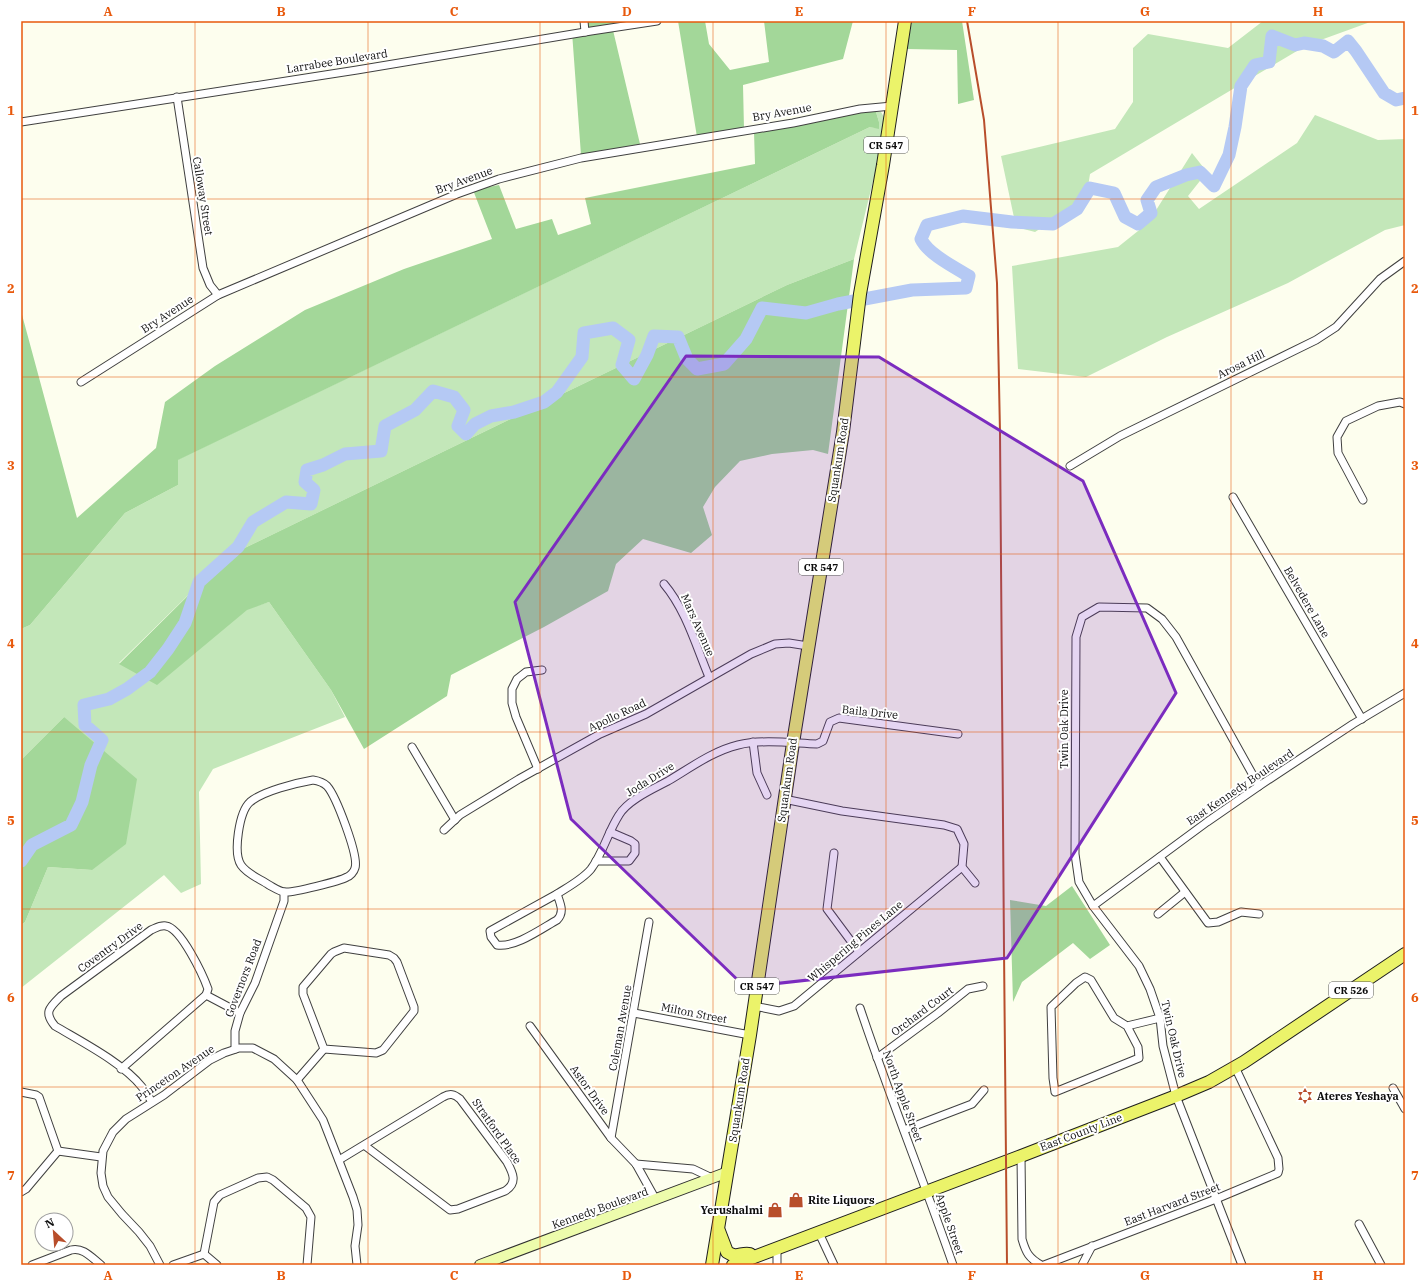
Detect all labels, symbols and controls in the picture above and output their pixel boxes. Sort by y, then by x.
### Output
text: A [103,3,113,20]
text: B [276,3,286,20]
text: C [450,3,459,20]
text: D [622,3,632,20]
text: E [795,3,803,20]
text: F [968,3,976,20]
text: G [1140,3,1150,20]
text: H [1313,3,1324,20]
street label: Larrabee Boulevard [285,46,389,76]
street label: Bry Avenue [751,100,813,124]
text: 1 [7,102,15,119]
text: 1 [1411,102,1419,119]
road number: CR 547 [864,137,908,153]
street label: Calloway Street [190,156,216,236]
street label: Bry Avenue [434,163,495,197]
text: 2 [7,280,15,297]
text: 2 [1411,280,1419,297]
street label: Bry Avenue [138,292,196,336]
street label: Arosa Hill [1215,346,1267,382]
street label: Squankum Road [824,416,852,503]
text: 3 [7,457,15,474]
text: 3 [1411,457,1419,474]
road number: CR 547 [799,559,843,575]
street label: Belvedere Lane [1281,564,1333,640]
street label: Mars Avenue [678,592,718,659]
text: 4 [7,635,15,652]
text: 4 [1411,635,1419,652]
street label: Twin Oak Drive [1057,689,1071,769]
street label: Apollo Road [586,695,648,734]
street label: Baila Drive [841,702,899,722]
street label: Squankum Road [774,736,800,823]
street label: East Kennedy Boulevard [1184,746,1296,828]
street label: Joda Drive [623,759,677,799]
text: 5 [7,812,15,829]
text: 5 [1411,812,1419,829]
street label: Whispering Pines Lane [805,897,905,985]
street label: Coventry Drive [75,919,145,975]
street label: Governors Road [222,937,264,1019]
road number: CR 547 [735,978,779,994]
road number: CR 526 [1329,982,1373,998]
street label: Orchard Court [888,983,956,1039]
street label: Coleman Avenue [606,984,634,1072]
text: 6 [7,989,15,1006]
text: 6 [1411,989,1419,1006]
street label: Twin Oak Drive [1158,999,1190,1079]
street label: Milton Street [660,1000,728,1026]
street label: Princeton Avenue [133,1041,217,1105]
street label: North Apple Street [880,1048,926,1144]
street label: Squankum Road [725,1056,753,1143]
street label: Astor Drive [567,1062,613,1118]
synagogue icon: Ateres Yeshaya [1296,1087,1314,1105]
place label: Ateres Yeshaya [1317,1089,1399,1103]
street label: Stratford Place [469,1096,525,1166]
street label: East County Line [1038,1110,1124,1154]
text: 7 [7,1167,15,1184]
text: 7 [1411,1167,1419,1184]
street label: East Harvard Street [1122,1179,1222,1229]
street label: Kennedy Boulevard [550,1184,650,1232]
shop icon: Rite Liquors [787,1191,805,1209]
street label: Apple Street [933,1192,967,1256]
place label: Rite Liquors [808,1193,875,1207]
shop icon: Yerushalmi [766,1201,784,1219]
place label: Yerushalmi [701,1203,763,1217]
north arrow [34,1212,74,1252]
text: N [43,1215,57,1231]
text: A [103,1267,113,1284]
text: B [276,1267,286,1284]
text: C [450,1267,459,1284]
text: D [622,1267,632,1284]
text: E [795,1267,803,1284]
text: F [968,1267,976,1284]
text: G [1140,1267,1150,1284]
text: H [1313,1267,1324,1284]

